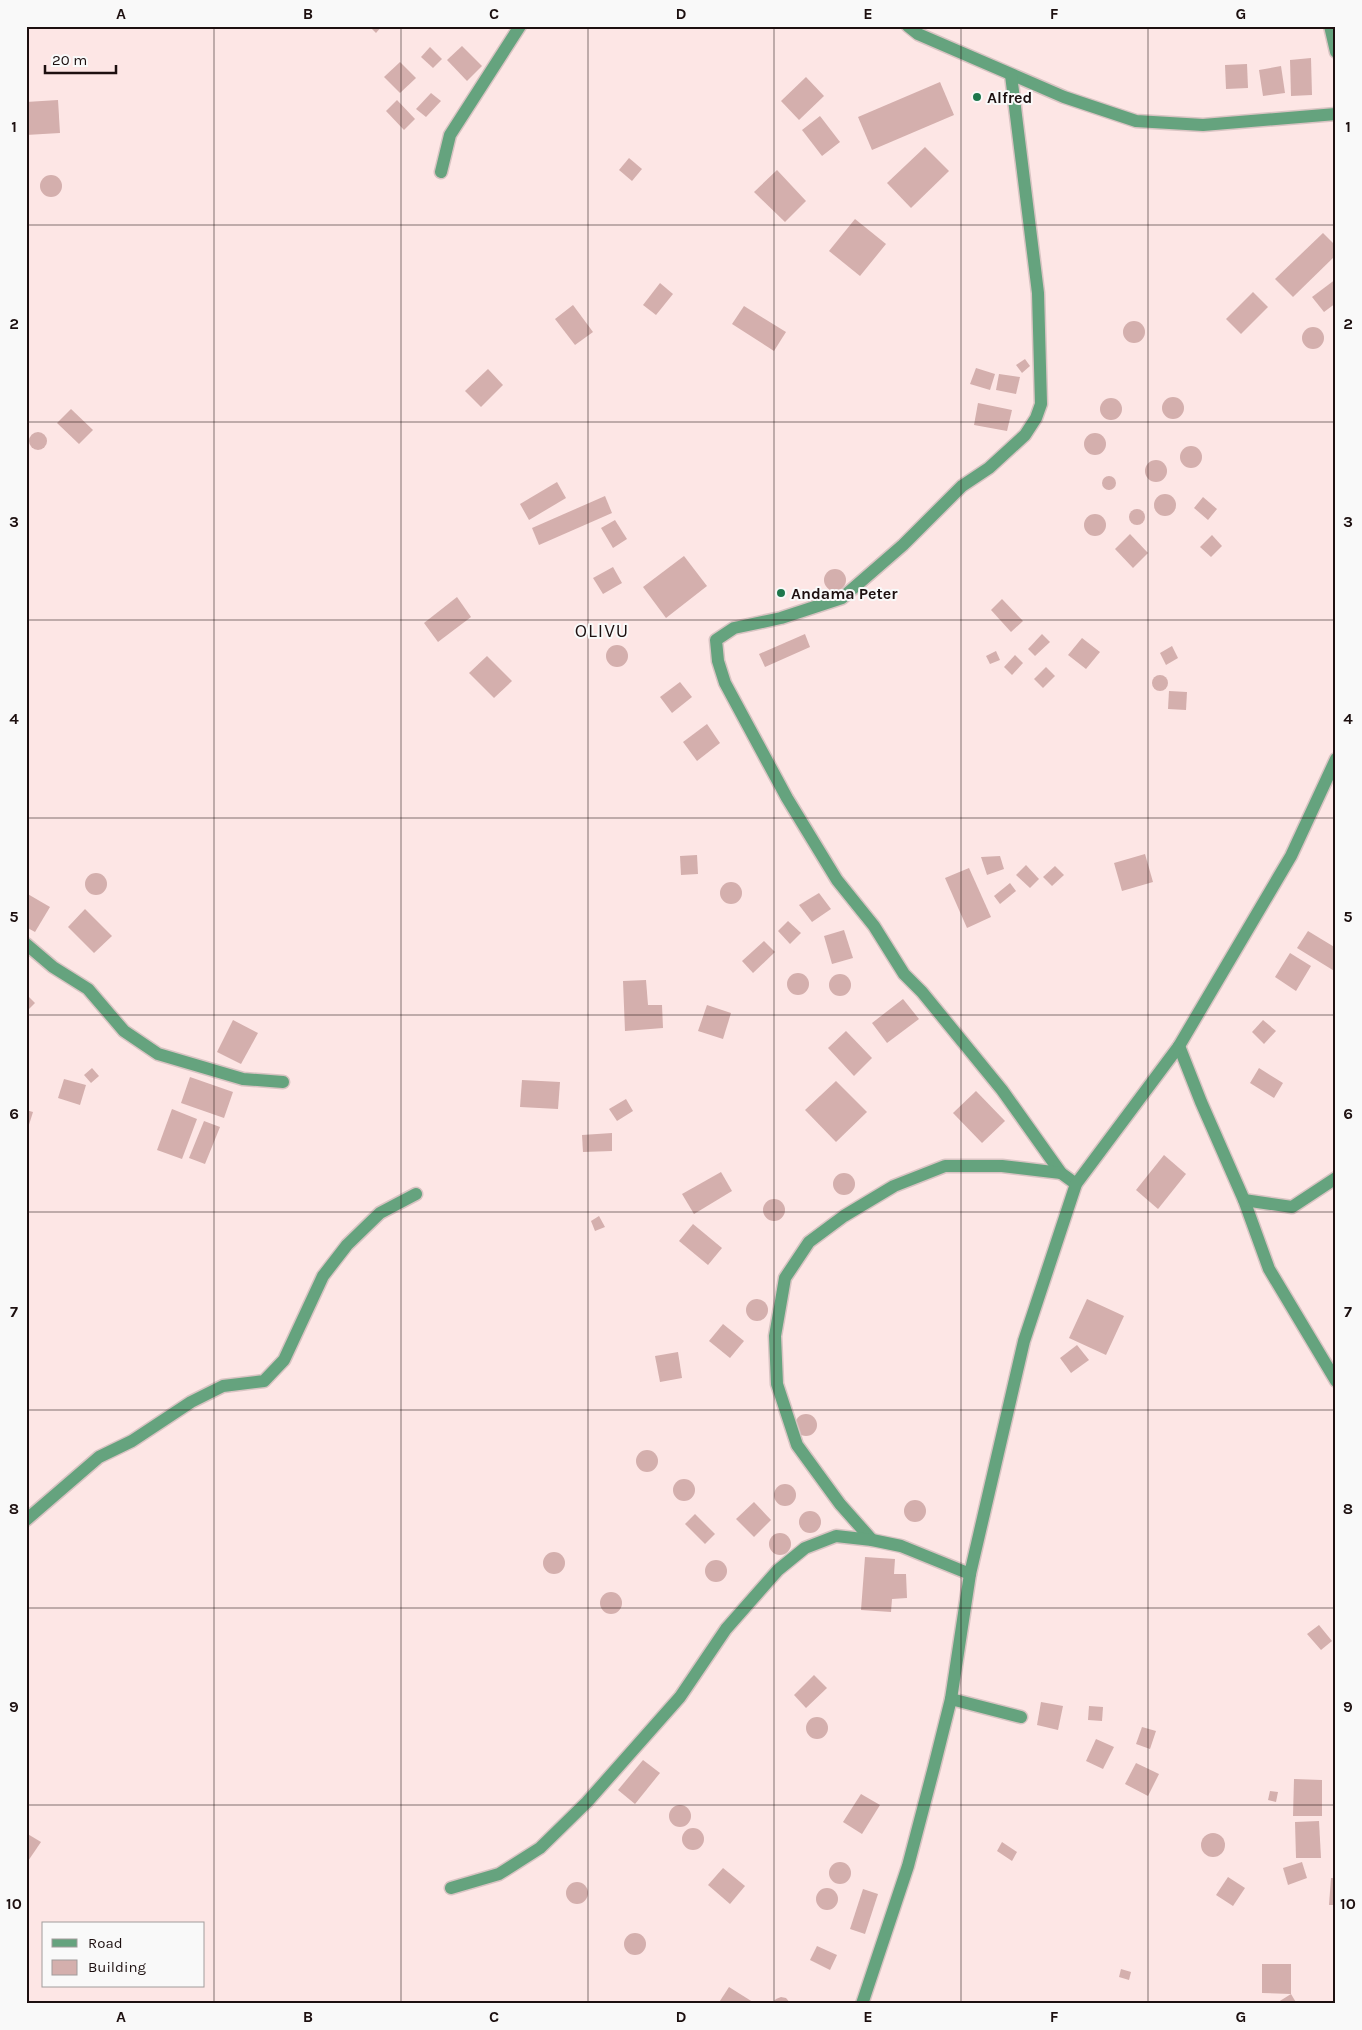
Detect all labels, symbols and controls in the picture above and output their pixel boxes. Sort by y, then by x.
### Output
text: A [116,4,126,23]
text: B [303,4,313,23]
text: C [489,4,499,23]
text: D [676,4,687,23]
text: E [863,4,873,23]
text: F [1050,4,1059,23]
text: G [1236,4,1246,23]
scale bar [45,42,116,74]
text: 20 m [52,51,87,69]
place label: Alfred [987,88,1032,107]
marker: Alfred [971,91,983,103]
text: 1 [11,117,17,136]
text: 1 [1345,117,1351,136]
text: 2 [9,314,19,333]
text: 2 [1343,314,1353,333]
text: 3 [9,512,19,531]
text: 3 [1343,512,1353,531]
place label: Andama Peter [791,584,898,603]
marker: Andama Peter [775,587,787,599]
district label: OLIVU [575,620,629,642]
text: 4 [9,709,19,728]
text: 4 [1343,709,1353,728]
text: 5 [9,907,19,926]
text: 5 [1343,907,1353,926]
text: 6 [9,1104,19,1123]
text: 6 [1343,1104,1353,1123]
text: 7 [10,1302,18,1321]
text: 7 [1344,1302,1352,1321]
text: 8 [9,1499,19,1518]
text: 8 [1343,1499,1353,1518]
text: 9 [9,1697,19,1716]
text: 9 [1343,1697,1353,1716]
text: 10 [6,1894,22,1913]
text: 10 [1340,1894,1356,1913]
legend [42,1922,205,1988]
text: Road [88,1934,123,1952]
text: Building [88,1958,146,1976]
text: A [116,2007,126,2026]
text: B [303,2007,313,2026]
text: C [489,2007,499,2026]
text: D [676,2007,687,2026]
text: E [863,2007,873,2026]
text: F [1050,2007,1059,2026]
text: G [1236,2007,1246,2026]

